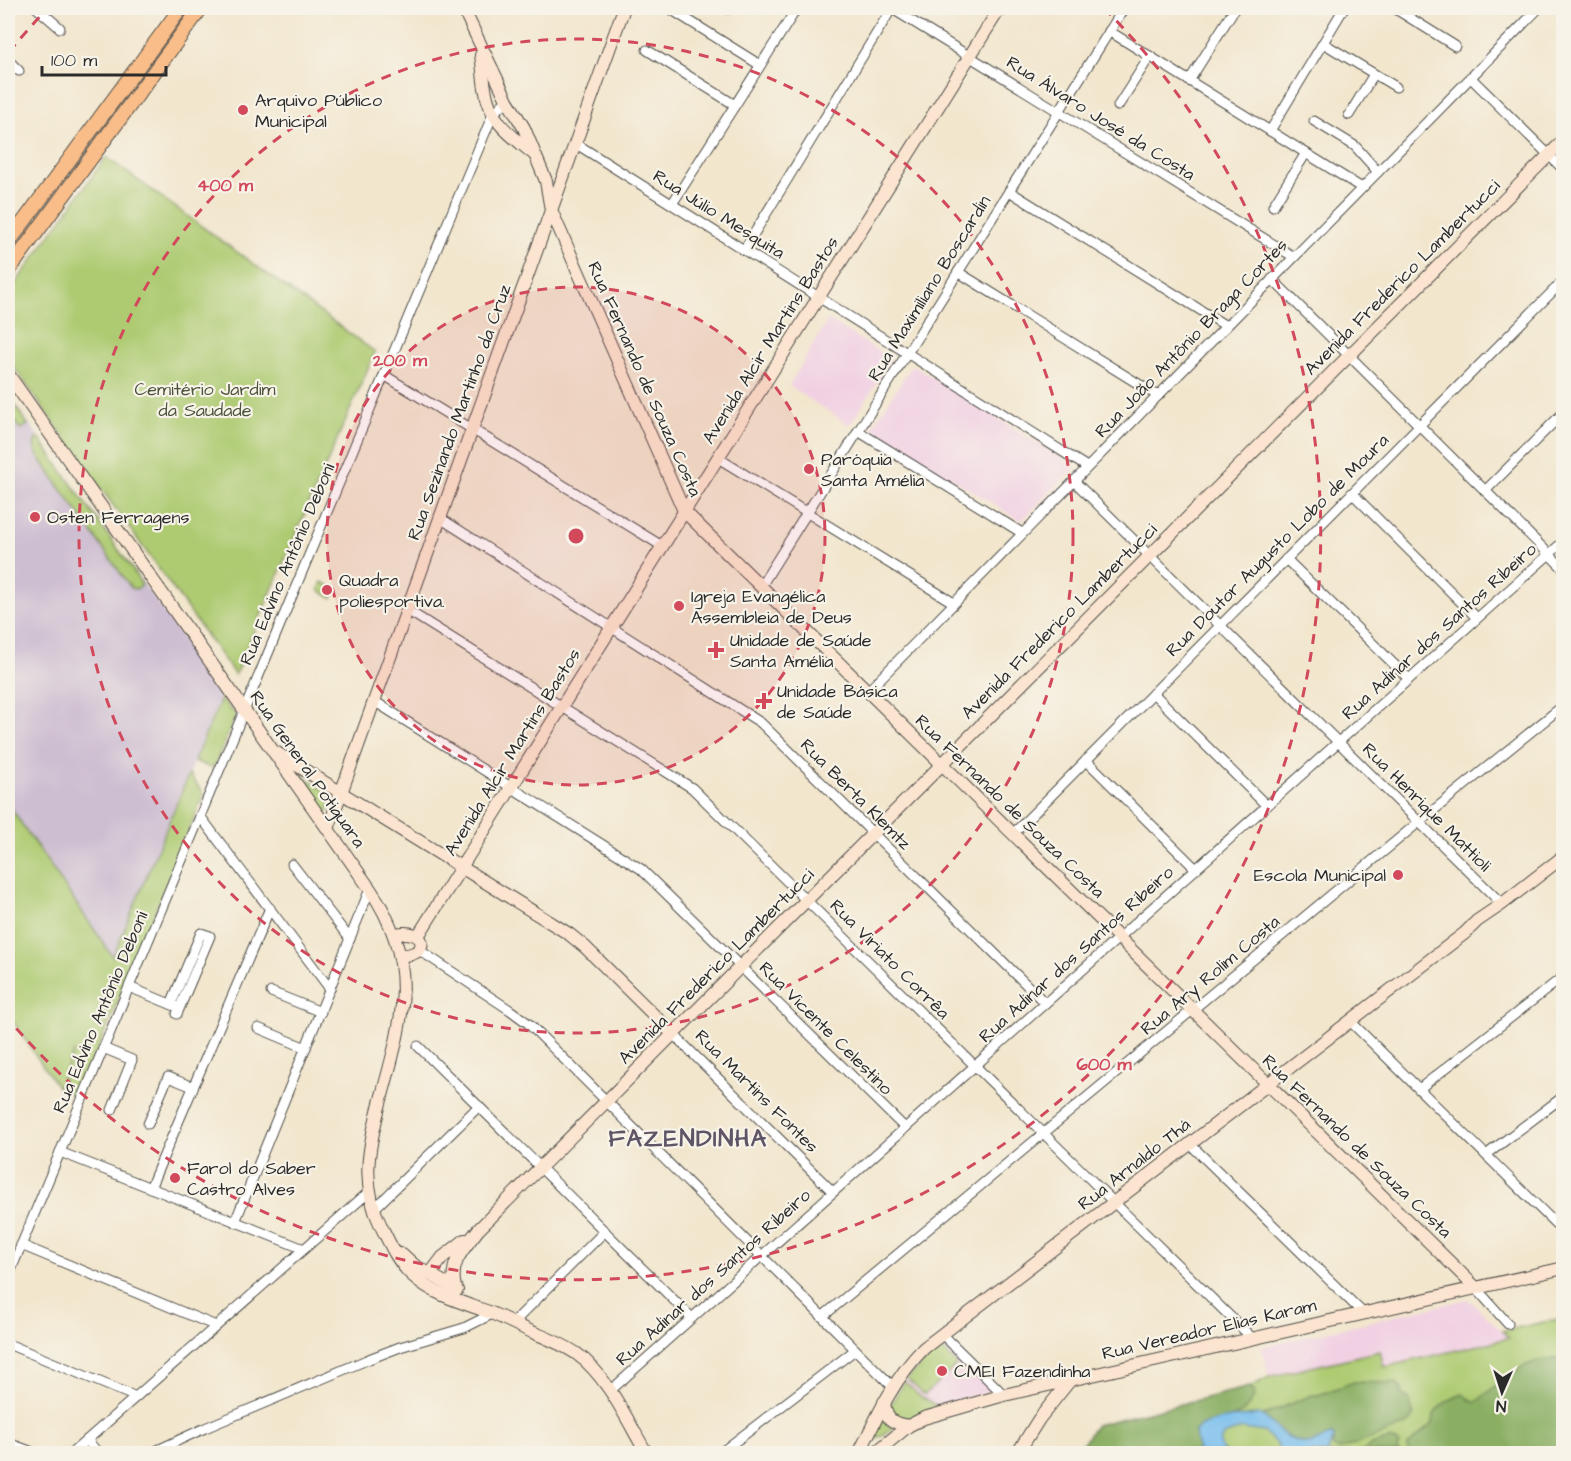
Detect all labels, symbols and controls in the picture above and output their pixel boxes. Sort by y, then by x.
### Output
scale bar [42,39,166,77]
text: 100 m [51,48,97,73]
street label: Rua Álvaro José da Costa [1002,50,1200,187]
place label: Arquivo Público Municipal [255,88,382,134]
marker: Arquivo Público Municipal [236,103,250,117]
street label: Rua Júlio Mesquita [648,164,789,265]
text: 400 m [197,173,254,198]
street label: Avenida Frederico Lambertucci [1299,174,1506,381]
street label: Rua Maximiliano Boscardin [862,191,997,386]
street label: Avenida Alcir Martins Bastos [696,232,845,449]
street label: Rua João Antônio Braga Cortes [1089,233,1294,444]
street label: Rua Fernando de Souza Costa [581,258,708,501]
street label: Rua Sezinando Martinho da Cruz [401,281,518,544]
text: 200 m [372,348,428,373]
park label: Cemitério Jardim da Saudade [135,377,275,423]
street label: Rua Doutor Augusto Lobo de Moura [1160,428,1395,663]
place label: Paróquia Santa Amélia [821,447,924,493]
street label: Rua Edvino Antônio Deboni [234,459,341,669]
marker: Paróquia Santa Amélia [802,462,816,476]
place label: Osten Ferragens [47,505,190,531]
marker: Osten Ferragens [28,510,42,524]
street label: Avenida Frederico Lambertucci [956,518,1163,725]
centre of rings [566,526,586,546]
street label: Rua Adinar dos Santos Ribeiro [1336,537,1542,726]
place label: Quadra poliesportiva. [339,568,445,614]
marker: Quadra poliesportiva. [320,583,334,597]
place label: Igreja Evangélica Assembleia de Deus [691,584,852,630]
marker: Igreja Evangélica Assembleia de Deus [672,599,686,613]
place label: Unidade de Saúde Santa Amélia [730,628,872,674]
marker: Unidade de Saúde Santa Amélia [707,641,725,659]
street label: Avenida Alcir Martins Bastos [438,644,587,861]
place label: Unidade Básica de Saúde [777,679,898,725]
street label: Rua General Potiguara [243,686,371,853]
marker: Unidade Básica de Saúde [755,692,773,710]
street label: Rua Fernando de Souza Costa [909,709,1110,904]
street label: Rua Berta Klemtz [794,733,917,856]
street label: Rua Henrique Mattioli [1357,737,1497,878]
street label: Rua Adinar dos Santos Ribeiro [973,860,1179,1049]
street label: Avenida Frederico Lambertucci [613,863,820,1070]
place label: Escola Municipal [1254,863,1386,888]
marker: Escola Municipal [1391,868,1405,882]
street label: Rua Viriato Corrêa [824,894,955,1025]
street label: Rua Edvino Antônio Deboni [47,907,154,1117]
street label: Rua Ary Rolim Costa [1135,910,1286,1042]
street label: Rua Vicente Celestino [753,956,898,1101]
street label: Rua Martins Fontes [689,1024,824,1159]
street label: Rua Fernando de Souza Costa [1256,1049,1457,1244]
text: 600 m [1076,1052,1133,1077]
street label: Rua Arnaldo Thá [1073,1112,1196,1216]
district label: FAZENDINHA [608,1122,768,1156]
place label: Farol do Saber Castro Alves [187,1156,316,1202]
marker: Farol do Saber Castro Alves [168,1171,182,1185]
street label: Rua Adinar dos Santos Ribeiro [610,1183,816,1372]
street label: Rua Vereador Elias Karam [1099,1293,1319,1366]
place label: CMEI Fazendinha [954,1359,1091,1384]
north arrow [1472,1362,1532,1422]
marker: CMEI Fazendinha [935,1364,949,1378]
text: N [1496,1395,1507,1417]

